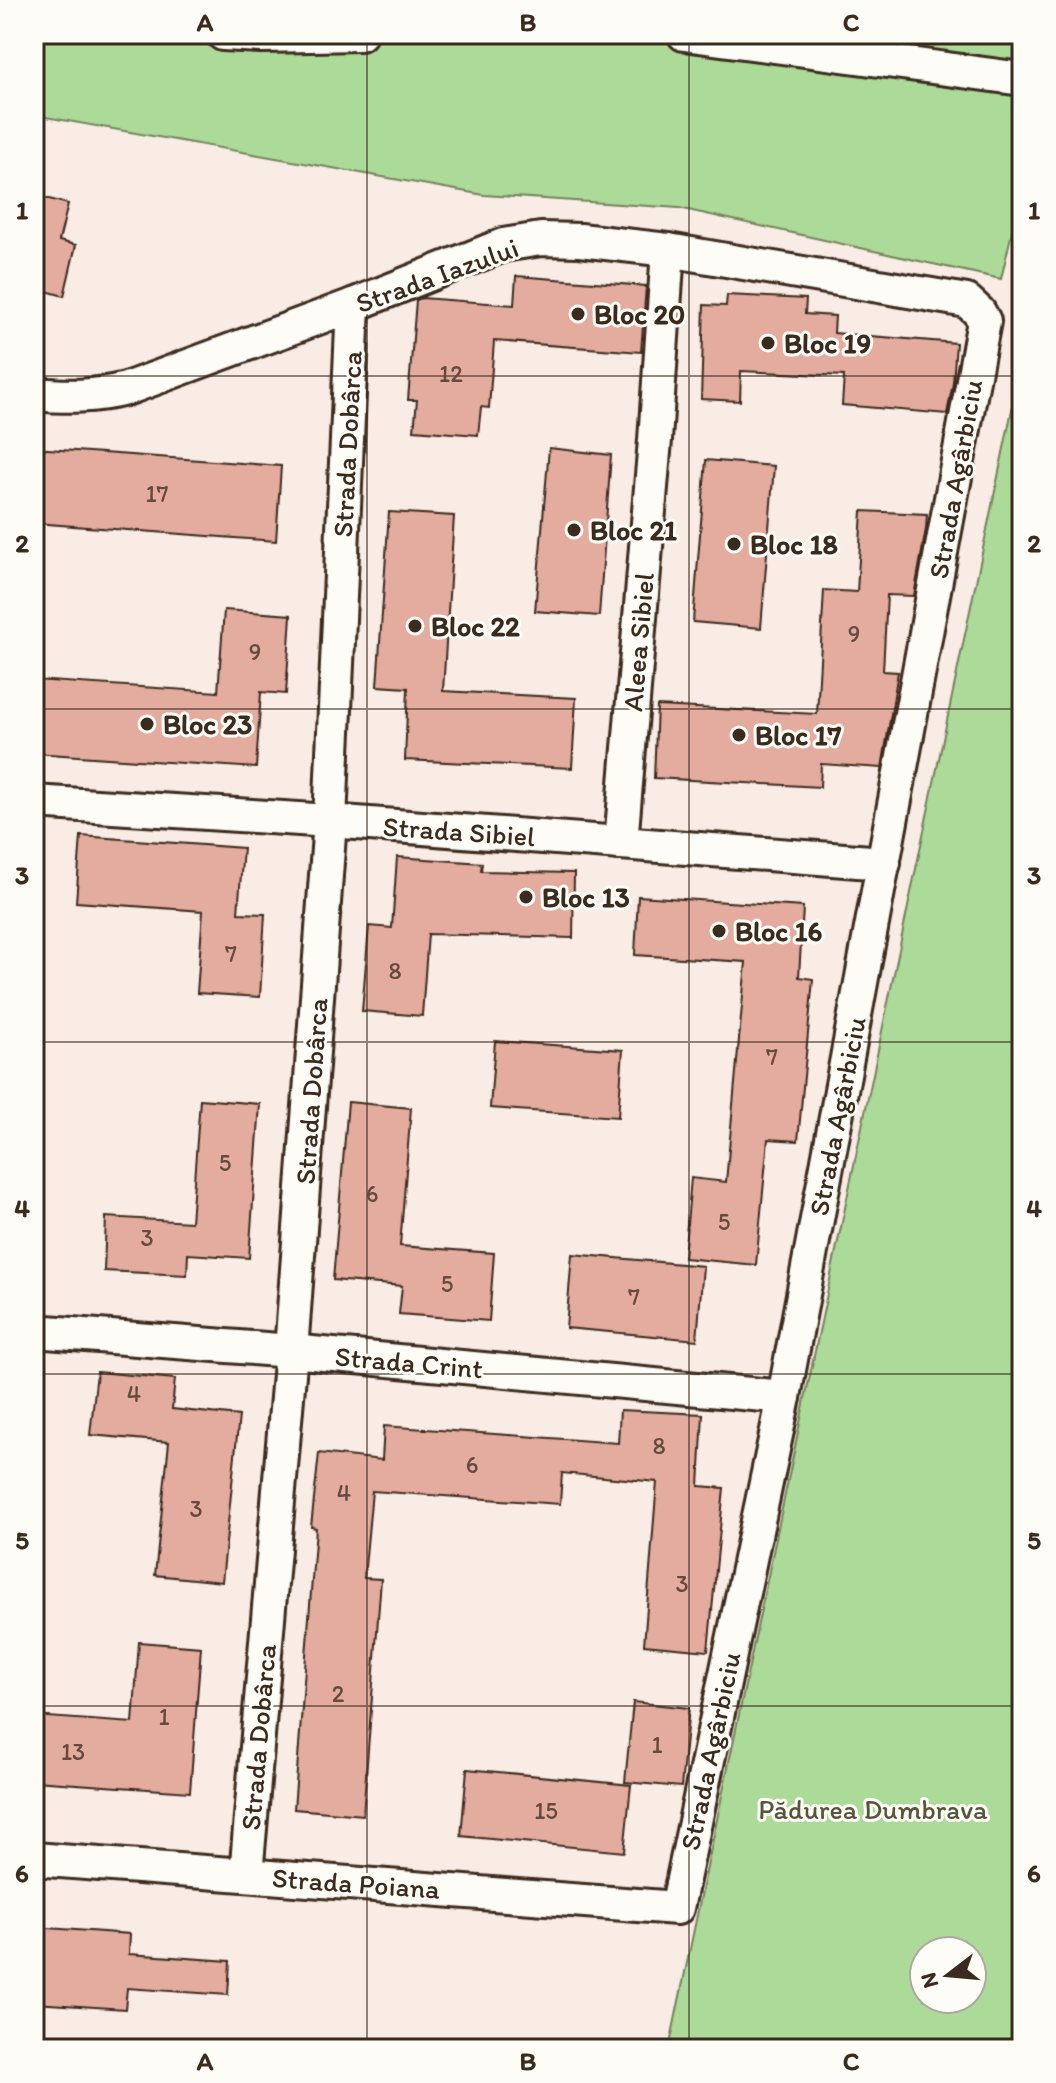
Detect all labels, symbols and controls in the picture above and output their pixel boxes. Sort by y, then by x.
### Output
text: A [196,6,214,38]
text: B [520,6,537,38]
text: C [843,6,860,38]
text: 1 [16,194,28,226]
text: 1 [1028,194,1040,226]
street label: Strada Iazului [351,230,523,320]
place label: Bloc 20 [594,297,685,331]
marker: Bloc 20 [569,305,587,323]
place label: Bloc 19 [784,326,871,360]
marker: Bloc 19 [759,334,777,352]
street label: Strada Dobârca [325,349,369,538]
house number: 12 [439,359,463,388]
street label: Strada Agârbiciu [921,376,989,581]
house number: 17 [145,479,169,508]
place label: Bloc 21 [590,513,677,547]
marker: Bloc 21 [565,521,583,539]
text: 2 [15,527,29,559]
place label: Bloc 18 [750,527,838,561]
text: 2 [1027,527,1041,559]
marker: Bloc 18 [725,535,743,553]
street label: Aleea Sibiel [615,571,661,713]
place label: Bloc 22 [431,609,520,643]
marker: Bloc 22 [406,617,424,635]
house number: 9 [848,619,860,648]
house number: 9 [249,637,261,666]
place label: Bloc 23 [163,707,252,741]
marker: Bloc 23 [138,715,156,733]
place label: Bloc 17 [755,718,841,752]
marker: Bloc 17 [730,726,748,744]
street label: Strada Sibiel [382,809,536,853]
text: 3 [15,859,29,891]
text: 3 [1027,859,1041,891]
place label: Bloc 13 [542,880,630,914]
marker: Bloc 13 [517,888,535,906]
place label: Bloc 16 [735,914,822,948]
marker: Bloc 16 [710,922,728,940]
house number: 7 [225,939,237,968]
house number: 8 [388,956,402,985]
street label: Strada Dobârca [288,996,335,1185]
street label: Strada Agârbiciu [801,1013,873,1218]
house number: 7 [766,1042,778,1071]
house number: 5 [219,1148,231,1177]
house number: 6 [366,1179,378,1208]
text: 4 [14,1192,30,1224]
text: 4 [1026,1192,1042,1224]
house number: 5 [718,1207,730,1236]
house number: 3 [140,1223,154,1252]
house number: 5 [441,1269,453,1298]
house number: 7 [628,1282,640,1311]
street label: Strada Crint [334,1339,484,1385]
house number: 4 [127,1379,141,1408]
house number: 8 [652,1431,666,1460]
house number: 6 [466,1450,478,1479]
house number: 4 [337,1478,351,1507]
house number: 3 [189,1494,203,1523]
text: 5 [15,1524,29,1556]
text: 5 [1027,1524,1041,1556]
house number: 3 [675,1569,689,1598]
street label: Strada Dobârca [233,1642,283,1832]
street label: Strada Agârbiciu [672,1648,748,1853]
house number: 2 [332,1679,345,1708]
house number: 1 [158,1702,170,1731]
house number: 1 [651,1730,663,1759]
house number: 13 [61,1737,85,1766]
park label: Pădurea Dumbrava [758,1792,988,1826]
house number: 15 [534,1796,558,1825]
text: 6 [15,1857,29,1889]
text: 6 [1027,1857,1041,1889]
street label: Strada Poiana [271,1860,442,1906]
north arrow [908,1935,988,2015]
text: N [914,1970,944,1991]
text: A [196,2045,214,2077]
text: B [520,2045,537,2077]
text: C [843,2045,860,2077]

